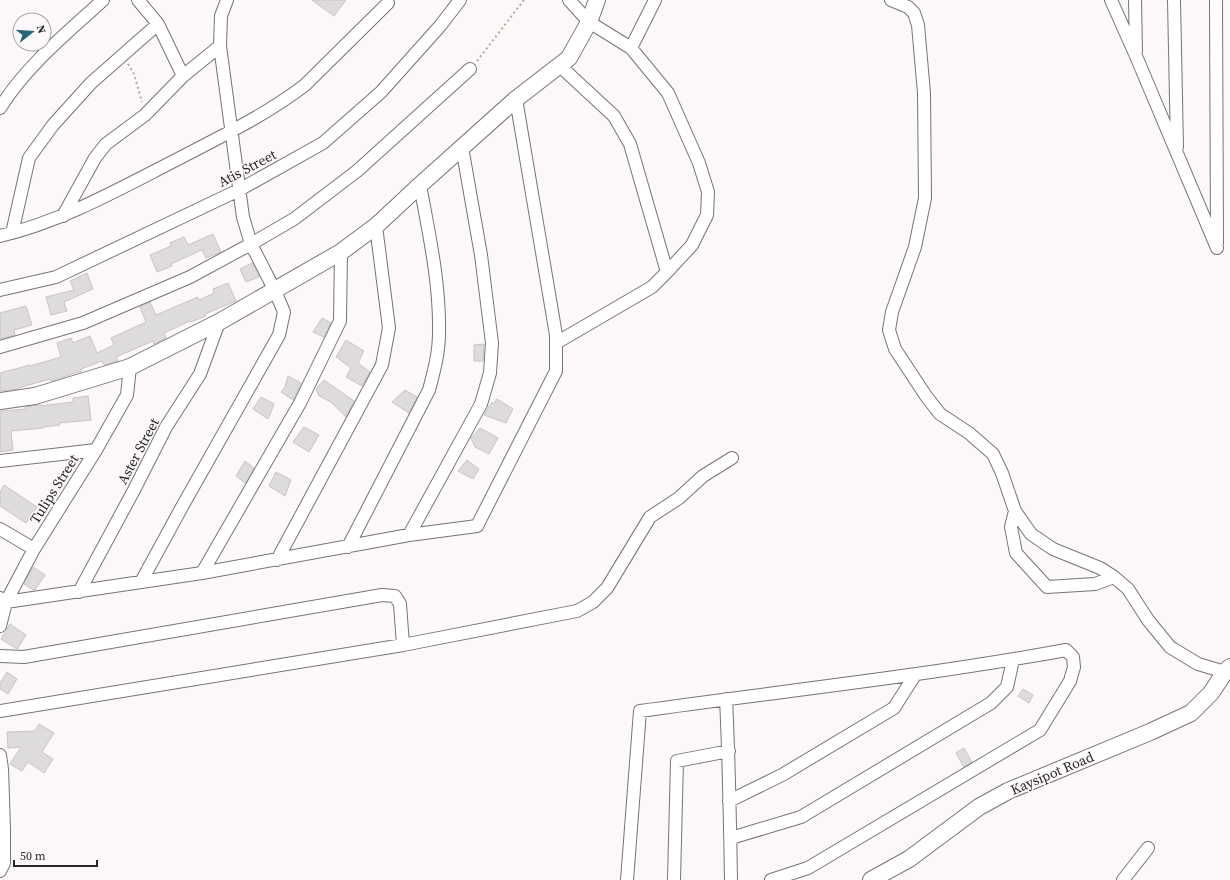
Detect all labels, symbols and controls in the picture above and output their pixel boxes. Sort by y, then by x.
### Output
north arrow [12,12,52,52]
text: N [33,23,49,35]
street label: Atis Street [214,144,280,192]
street label: Aster Street [112,414,164,488]
street label: Tulips Street [25,450,83,527]
street label: Kaysipot Road [1007,746,1097,800]
scale bar [14,842,97,868]
text: 50 m [20,848,46,864]

